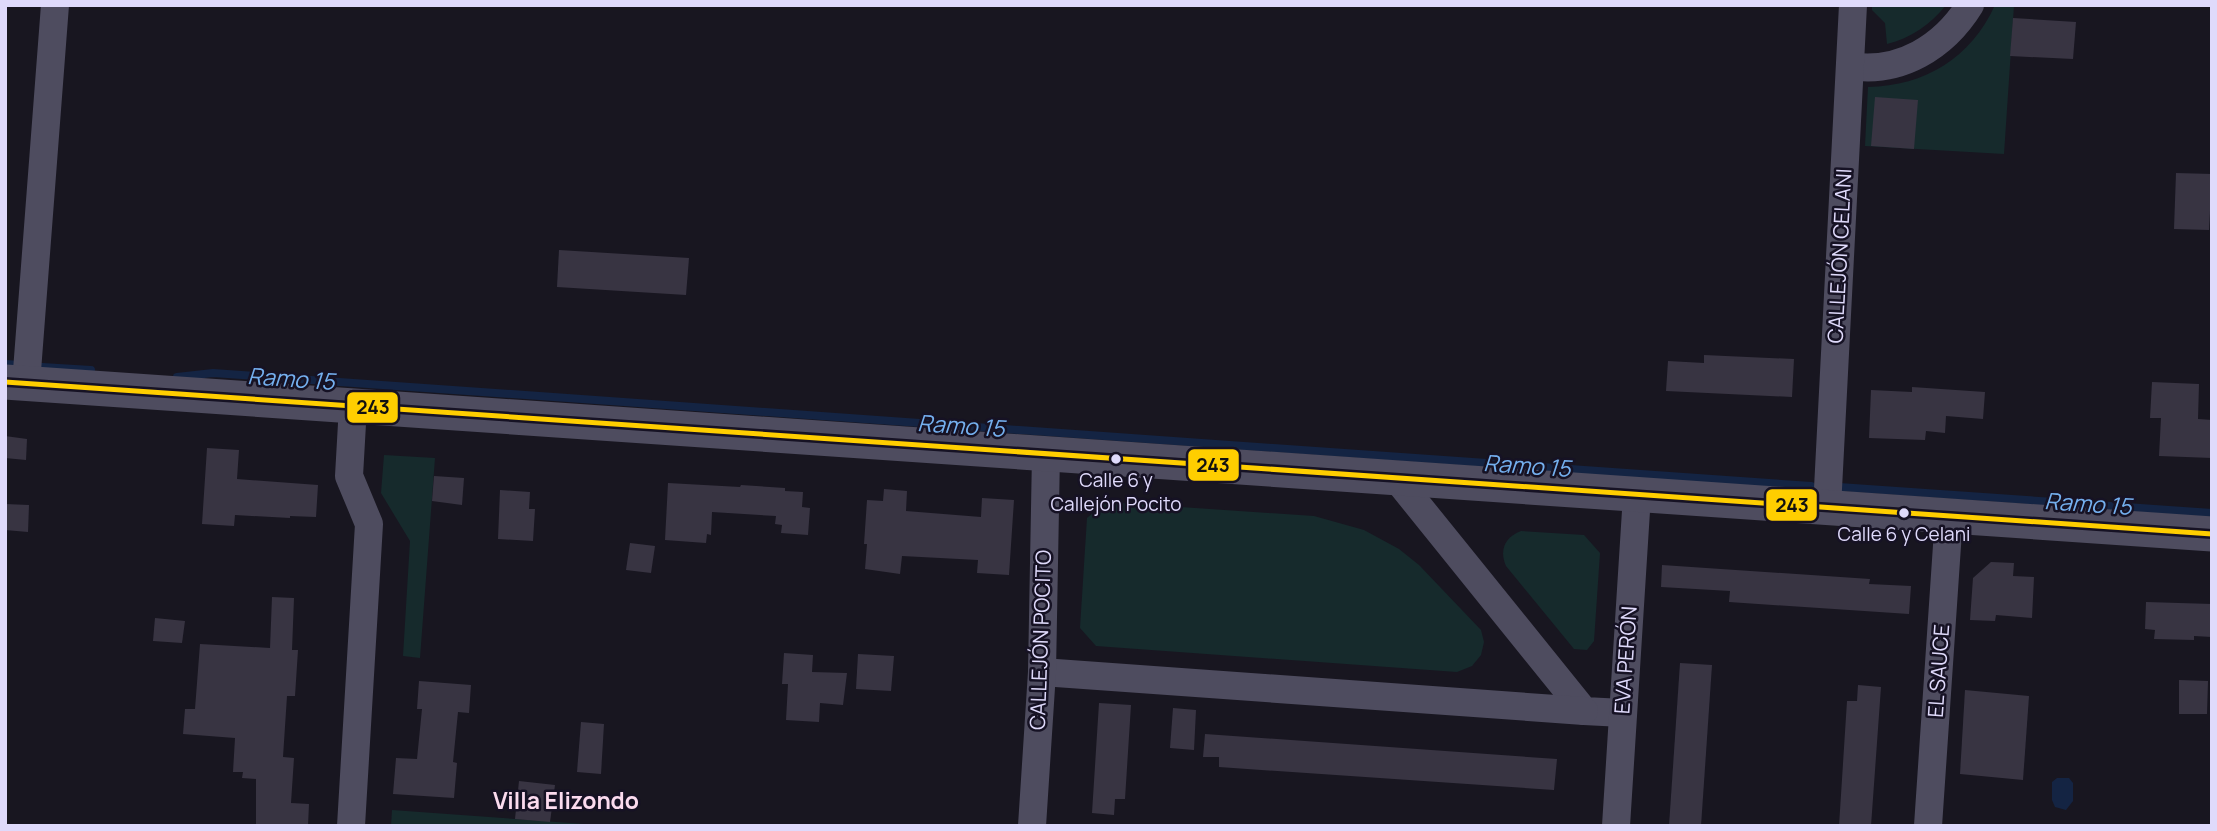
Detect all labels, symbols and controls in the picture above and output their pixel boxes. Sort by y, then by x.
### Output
street label: CALLEJÓN CELANI [1820,168,1858,344]
water label: Ramo 15 [246,359,338,397]
line badge: 243 [346,391,399,424]
text: 243 [356,394,390,420]
water label: Ramo 15 [916,406,1008,444]
water label: Ramo 15 [1482,446,1574,484]
line badge: 243 [1187,448,1240,482]
marker: Calle 6 y Callejón Pocito [1109,452,1123,466]
text: 243 [1196,452,1230,478]
place label: Calle 6 y Callejón Pocito [1051,467,1182,517]
water label: Ramo 15 [2043,484,2135,522]
line badge: 243 [1765,488,1818,522]
text: 243 [1775,492,1809,518]
marker: Calle 6 y Celani [1897,506,1911,520]
place label: Calle 6 y Celani [1838,521,1970,547]
street label: CALLEJÓN POCITO [1023,549,1057,731]
street label: EVA PERÓN [1607,605,1643,715]
street label: EL SAUCE [1921,623,1955,719]
district label: Villa Elizondo [493,784,639,816]

